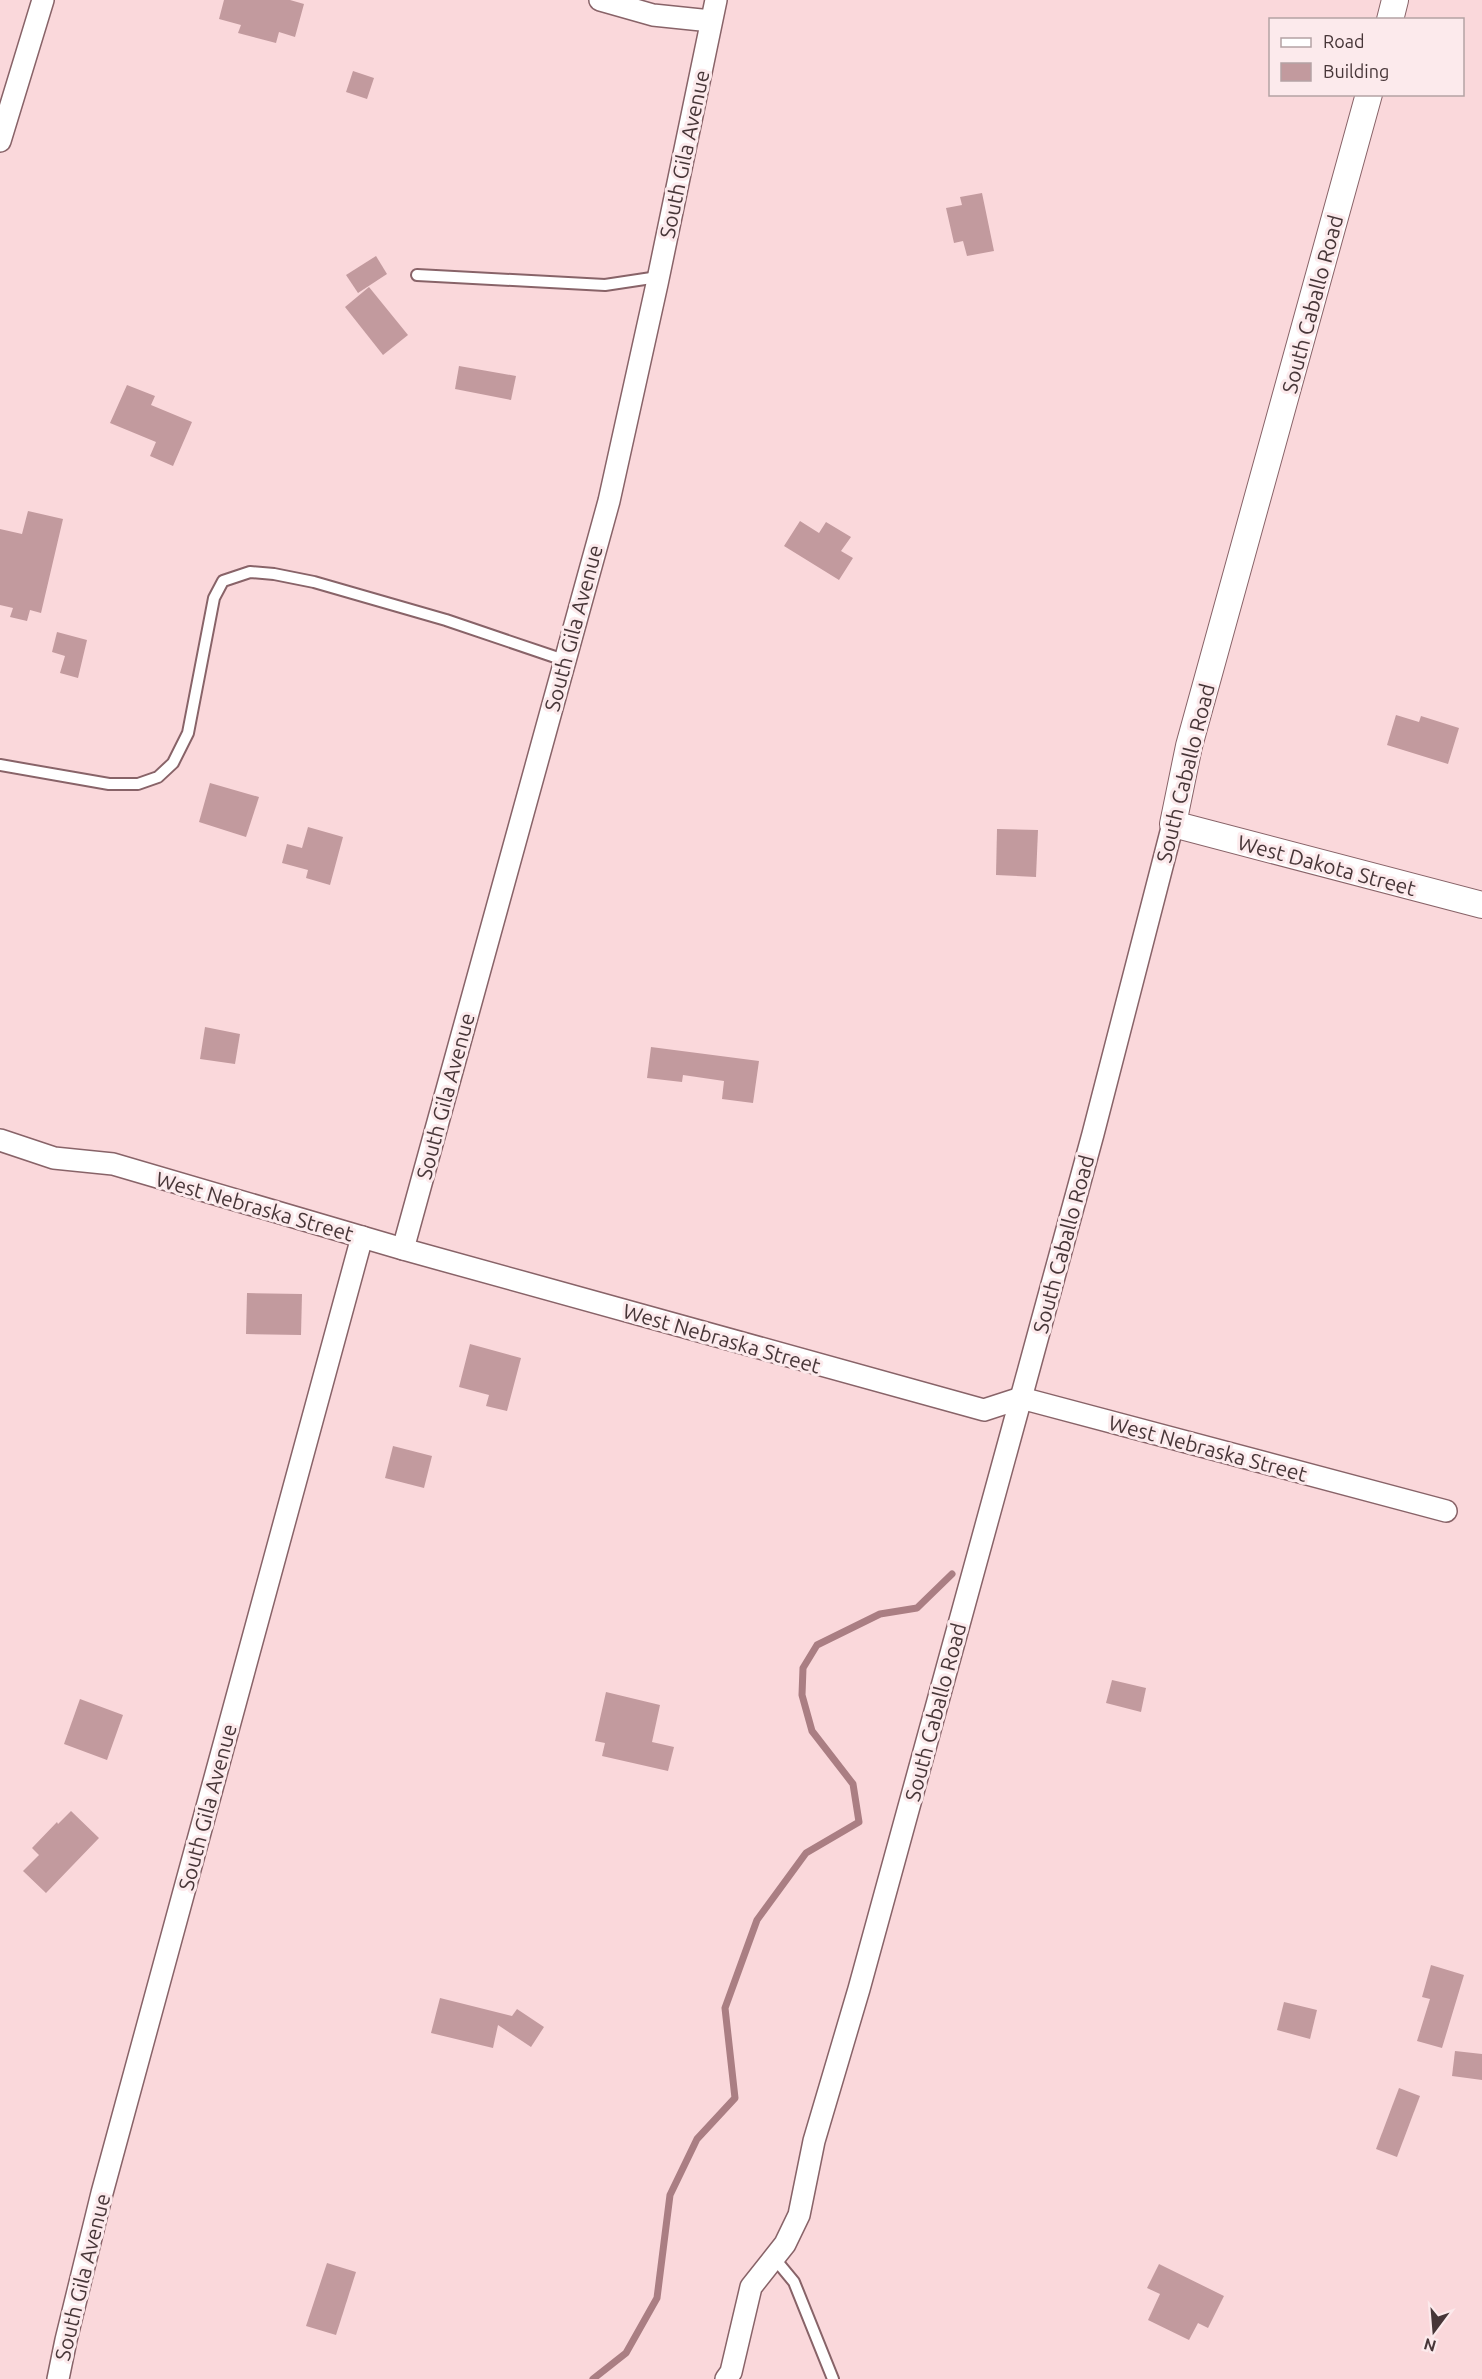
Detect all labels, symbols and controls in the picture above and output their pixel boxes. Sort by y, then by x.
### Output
legend [1269,18,1464,96]
text: Road [1323,31,1365,51]
text: Building [1323,61,1389,81]
street label: South Gila Avenue [654,68,714,240]
street label: South Caballo Road [1277,212,1347,396]
street label: South Gila Avenue [539,542,607,714]
street label: South Caballo Road [1151,681,1219,865]
street label: West Dakota Street [1235,830,1419,900]
street label: South Gila Avenue [411,1010,479,1182]
street label: South Caballo Road [1028,1152,1098,1336]
street label: West Nebraska Street [153,1166,357,1246]
street label: West Nebraska Street [620,1298,824,1378]
street label: West Nebraska Street [1106,1410,1310,1486]
street label: South Caballo Road [900,1620,970,1804]
street label: South Gila Avenue [173,1721,241,1893]
street label: South Gila Avenue [50,2191,114,2363]
north arrow [1404,2301,1464,2361]
text: N [1422,2335,1438,2356]

